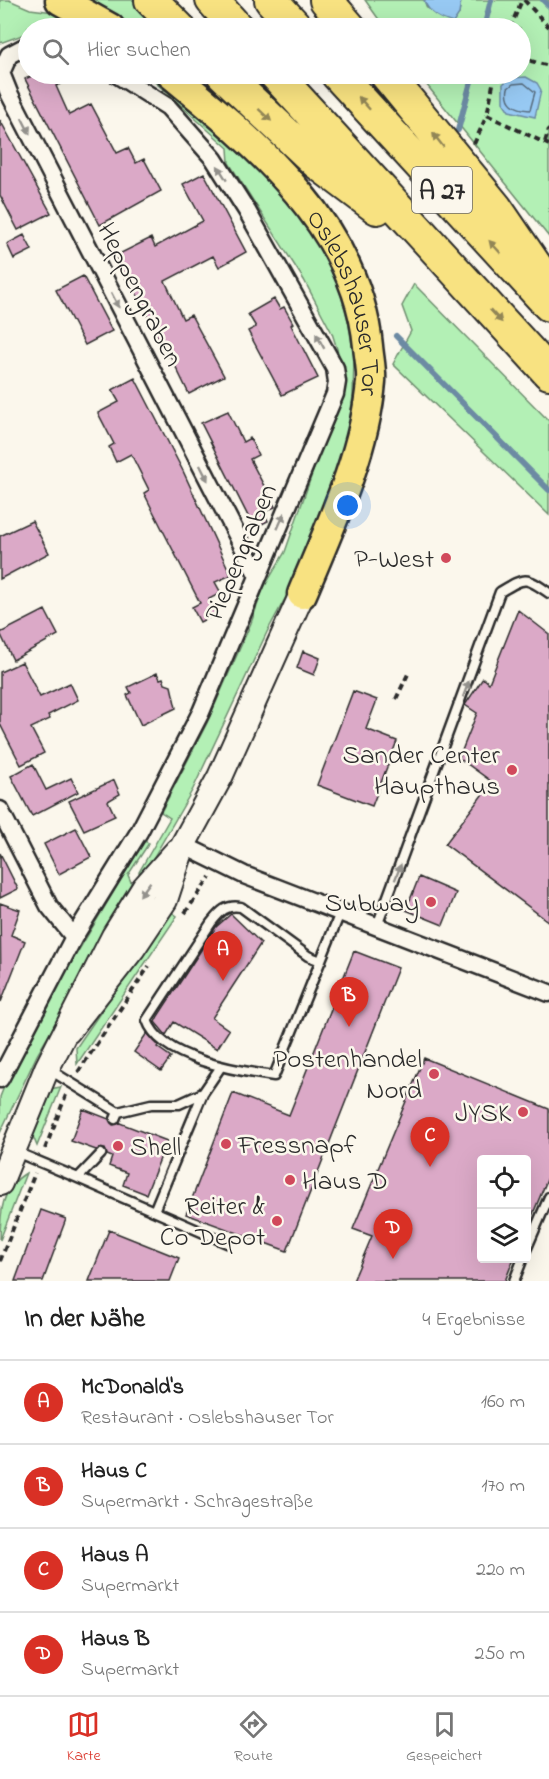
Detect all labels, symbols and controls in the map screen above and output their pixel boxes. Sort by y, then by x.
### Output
search box [18,18,531,84]
icon: search [39,35,72,68]
text: Hier suchen [87,35,191,67]
one-way arrow [358,96,371,111]
one-way arrow [257,108,272,121]
one-way arrow [21,118,31,135]
one-way arrow [433,132,445,147]
one-way arrow [217,165,228,181]
road number: A 27 [412,167,472,213]
street label: Oslebshauser Tor [295,202,388,398]
street label: Heppengraben [86,216,192,374]
one-way arrow [489,240,502,255]
one-way arrow [110,291,120,308]
one-way arrow [489,308,502,323]
one-way arrow [315,333,325,350]
one-way arrow [199,464,209,482]
street label: Piepengraben [196,478,289,628]
your location [333,491,362,520]
one-way arrow [276,512,286,530]
place label: P-West [354,541,434,580]
marker: P-West [439,551,453,565]
one-way arrow [461,680,471,698]
place label: Sander Center Haupthaus [343,737,501,807]
marker: Sander Center Haupthaus [505,763,519,777]
one-way arrow [393,862,403,880]
one-way arrow [138,881,151,897]
place label: Subway [325,885,419,924]
marker: Subway [424,895,438,909]
pin: A [204,932,242,981]
pin: B [330,978,368,1027]
place label: Postenhandel Nord [273,1041,422,1111]
marker: Postenhandel Nord [427,1067,441,1081]
place label: JYSK [455,1095,512,1134]
marker: JYSK [516,1105,530,1119]
pin: C [410,1118,450,1167]
place label: Fressnapf [237,1127,357,1166]
place label: Shell [130,1129,181,1168]
marker: Fressnapf [219,1137,233,1151]
marker: Shell [111,1139,125,1153]
map controls [477,1155,531,1263]
button: locate [477,1155,531,1209]
place label: Haus D [302,1163,388,1202]
marker: Haus D [283,1173,297,1187]
place label: Reiter & Co Depot [160,1188,265,1258]
button: layers [477,1209,531,1263]
pin: D [374,1210,412,1259]
marker: Reiter & Co Depot [270,1214,284,1228]
text: In der Nähe [24,1301,145,1339]
text: 4 Ergebnisse [422,1306,525,1335]
text: McDonald's [81,1372,184,1404]
text: A [37,1388,50,1417]
text: 160 m [481,1388,525,1417]
text: Restaurant · Oslebshauser Tor [81,1404,334,1433]
text: Haus C [81,1456,147,1488]
text: B [37,1472,50,1501]
text: 170 m [481,1472,525,1501]
text: Supermarkt · Schragestraße [81,1488,313,1517]
text: Haus A [81,1540,148,1572]
text: C [38,1556,49,1585]
text: 220 m [476,1556,525,1585]
text: Supermarkt [81,1572,179,1601]
text: Haus B [81,1624,150,1656]
text: D [36,1640,51,1669]
text: 250 m [474,1640,525,1669]
text: Supermarkt [81,1656,179,1685]
tab: Karte [67,1708,101,1768]
tab: Route [234,1708,273,1768]
tab: Gespeichert [406,1708,482,1768]

